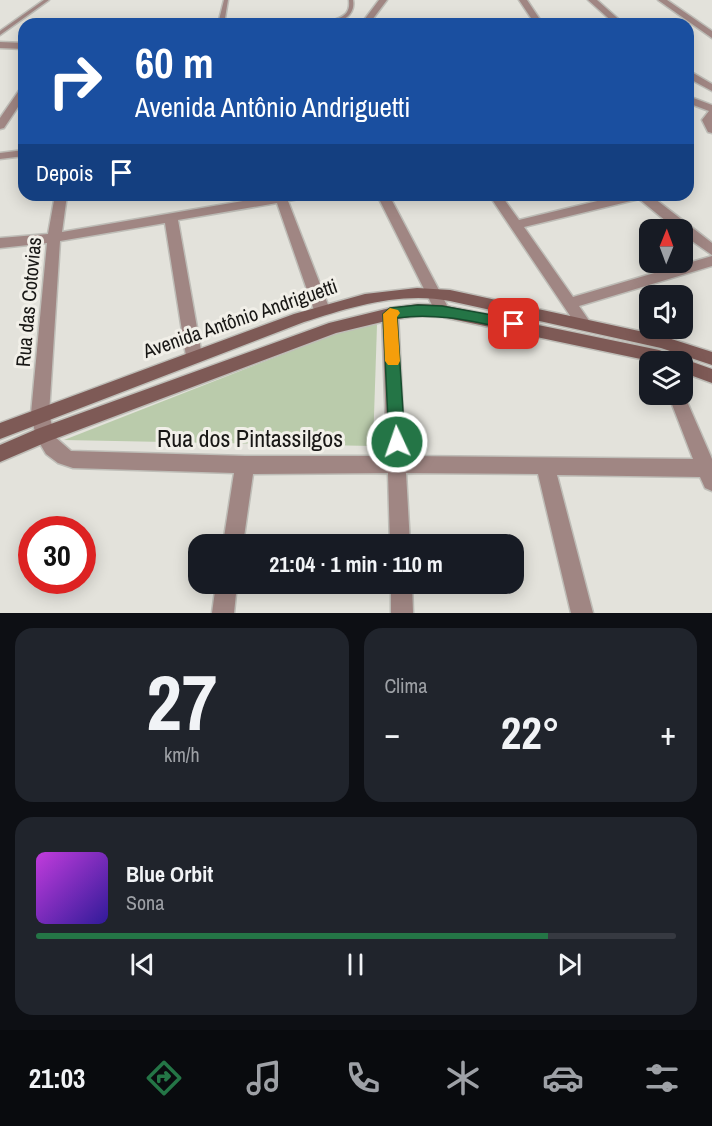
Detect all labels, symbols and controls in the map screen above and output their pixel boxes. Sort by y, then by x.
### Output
text: 60 m [135,35,214,91]
icon: right [36,42,114,120]
text: Avenida Antônio Andriguetti [135,89,410,125]
icon: arrive [105,156,138,189]
text: Depois [36,158,93,188]
north arrow [639,219,693,273]
map controls [639,219,693,405]
street label: Rua das Cotovias [9,236,47,368]
street label: Avenida Antônio Andriguetti [138,272,341,364]
button: sound [639,285,693,339]
pin [488,298,539,349]
icon: arrive [497,307,530,340]
button: layers [639,351,693,405]
position arrow [365,410,429,474]
street label: Rua dos Pintassilgos [157,422,343,454]
speed limit sign: 30 [18,516,96,594]
text: 21:04 · 1 min · 110 m [269,549,443,579]
text: 27 [146,649,217,754]
text: Clima [385,672,427,699]
text: 22° [501,702,560,763]
text: − [385,711,400,755]
text: + [660,711,676,755]
text: km/h [164,741,200,768]
text: Blue Orbit [126,859,213,889]
text: Sona [126,889,164,916]
icon: previous [126,948,159,981]
icon: pause [339,948,372,981]
icon: next [553,948,586,981]
icon: directions [143,1057,185,1099]
icon: music [243,1057,285,1099]
icon: phone [342,1057,384,1099]
icon: climate [442,1057,484,1099]
icon: car [542,1057,584,1099]
icon: filters [641,1057,683,1099]
text: 21:03 [29,1060,85,1096]

